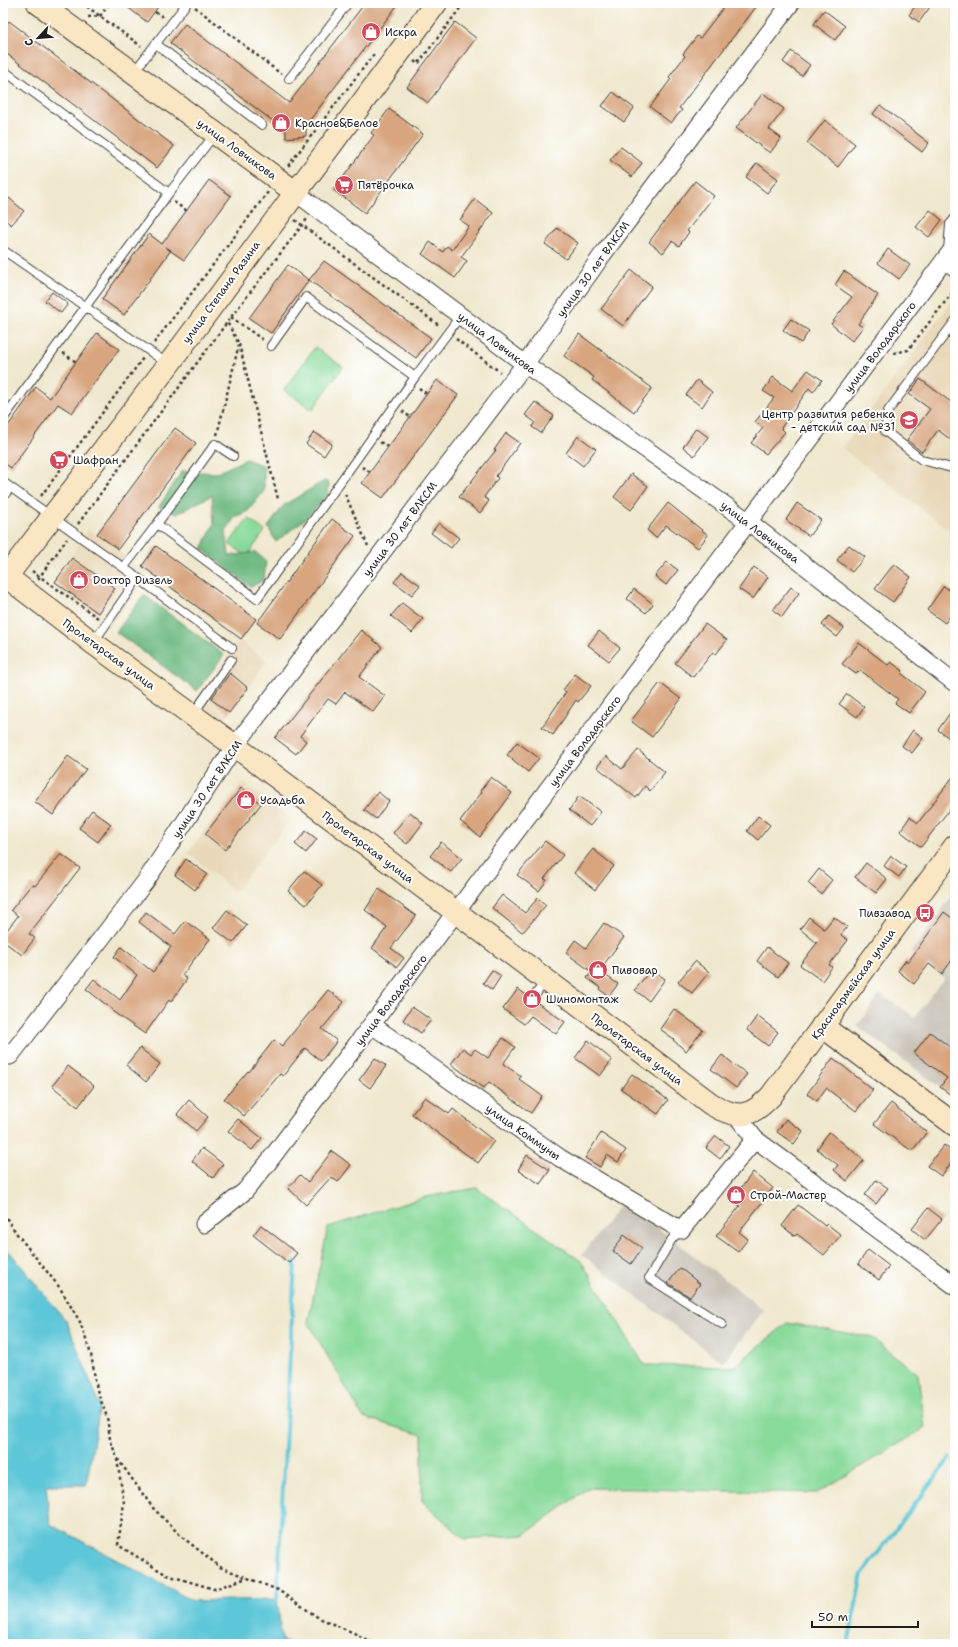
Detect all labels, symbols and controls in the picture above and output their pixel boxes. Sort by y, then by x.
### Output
north arrow [18,18,58,58]
shop icon: Искра [360,21,382,43]
place label: Искра [385,25,417,40]
text: С [21,36,38,48]
shop icon: Красное&Белое [270,112,292,134]
street label: улица Ловчикова [194,116,280,183]
place label: Красное&Белое [295,116,378,131]
supermarket icon: Пятёрочка [333,174,355,196]
place label: Пятёрочка [358,178,414,193]
street label: улица 30 лет ВЛКСМ [554,218,633,320]
street label: улица Степана Разина [179,238,264,347]
street label: улица Володарского [841,298,920,396]
street label: улица Ловчикова [454,309,539,378]
place label: Центр развития ребенка - детский сад №31 [761,407,895,435]
school or university icon: Центр развития ребенка - детский сад №31 [898,409,920,431]
supermarket icon: Шафран [48,449,70,471]
place label: Шафран [73,453,118,468]
street label: улица 30 лет ВЛКСМ [360,479,441,580]
street label: улица Ловчикова [717,498,802,567]
shop icon: Dоктор Dизель [68,569,90,591]
place label: Dоктор Dизель [93,573,173,588]
street label: Пролетарская улица [59,616,158,693]
street label: улица Володарского [546,692,625,790]
street label: улица 30 лет ВЛКСМ [169,737,246,841]
shop icon: Усадьба [235,789,257,811]
place label: Усадьба [260,793,305,808]
street label: Пролетарская улица [319,808,417,887]
bus stop icon: Пивзавод [914,902,936,924]
place label: Пивзавод [859,906,911,921]
street label: Красноармейская улица [808,926,899,1043]
street label: улица Володарского [352,951,431,1049]
shop icon: Пивовар [587,959,609,981]
place label: Пивовар [612,963,658,978]
shop icon: Шиномонтаж [521,988,543,1010]
place label: Шиномонтаж [546,992,619,1007]
street label: Пролетарская улица [588,1010,686,1089]
street label: улица Коммуны [482,1101,563,1164]
shop icon: Строй-Мастер [725,1184,747,1206]
place label: Строй-Мастер [750,1188,826,1203]
scale bar [812,1603,918,1629]
text: 50 m [818,1609,848,1625]

